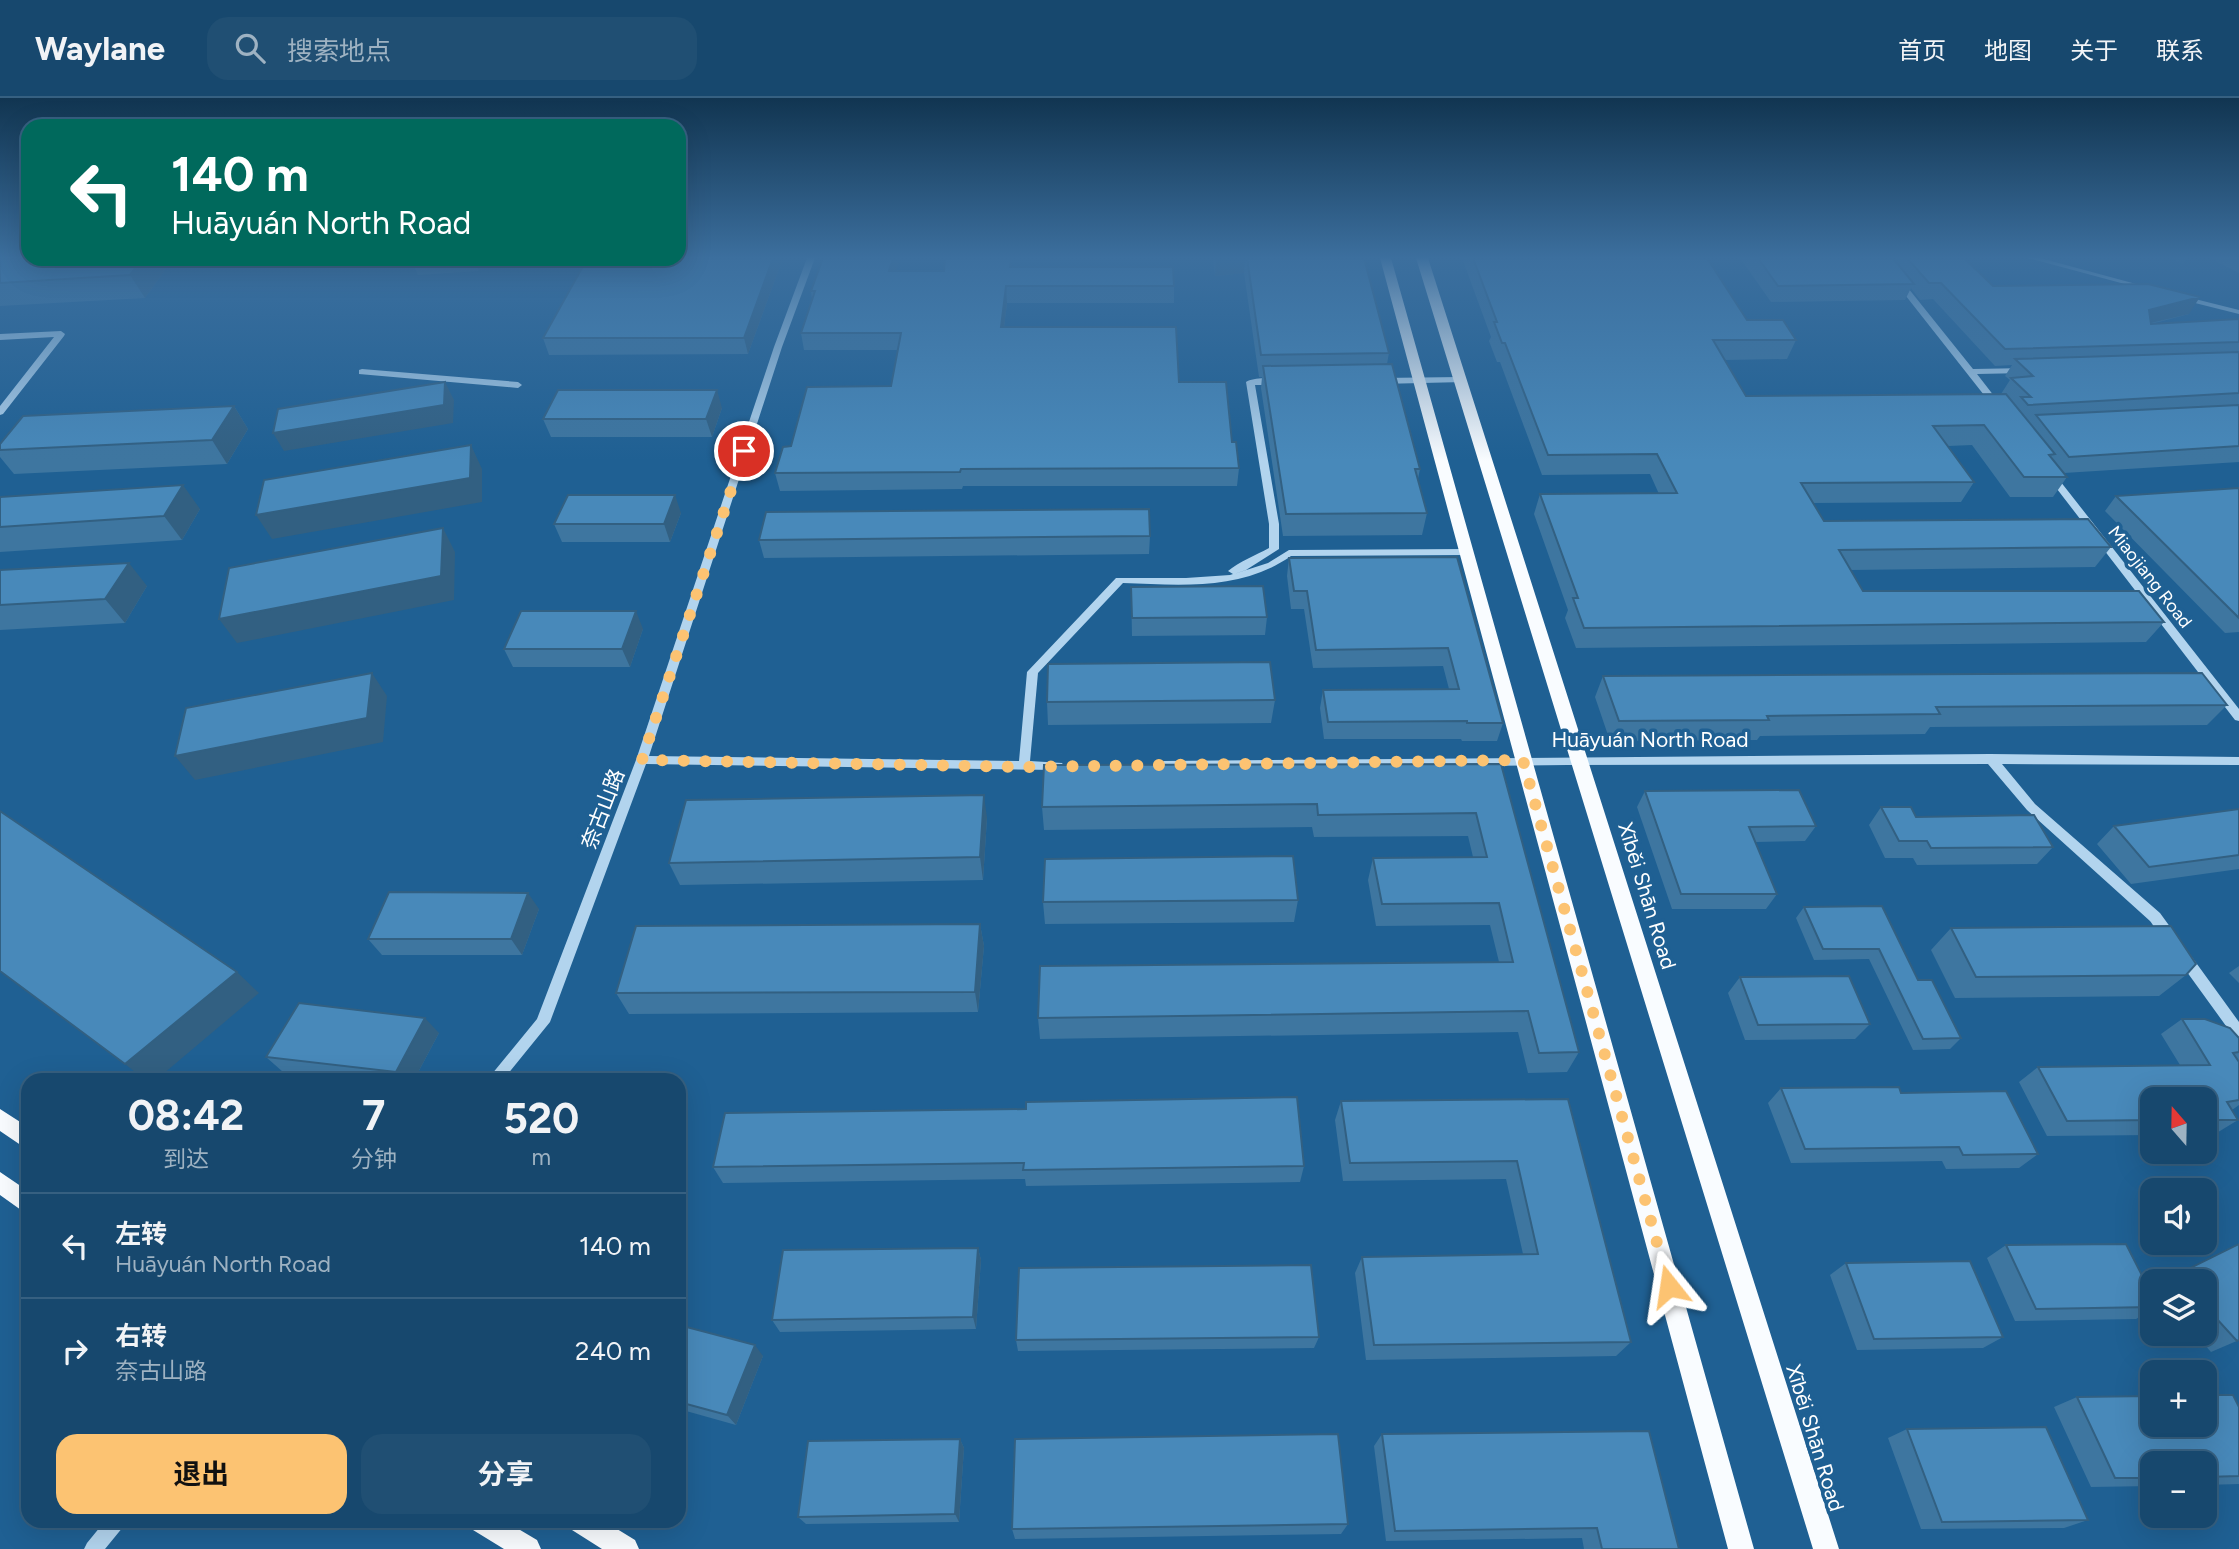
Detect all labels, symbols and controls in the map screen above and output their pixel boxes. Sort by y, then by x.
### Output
search box [207,17,697,80]
text: Waylane [35,29,165,68]
icon: search [231,29,269,67]
text: 搜索地点 [287,35,391,67]
text: 首页 [1898,36,1946,65]
text: 地图 [1984,36,2032,65]
text: 关于 [2070,36,2118,65]
text: 联系 [2156,36,2204,65]
text: 140 m [171,144,309,203]
icon: left [56,147,147,238]
text: Huāyuán North Road [171,204,471,242]
pin [714,421,774,481]
icon: arrive [725,432,763,470]
street label: Miaojiang Road [2103,521,2197,633]
street label: Huāyuán North Road [1551,727,1749,752]
street label: 奈古山路 [576,765,629,853]
street label: Xīběi Shān Road [1613,819,1682,972]
north arrow [2140,1087,2217,1164]
map controls [2140,1087,2217,1528]
text: 08:42 [128,1090,244,1141]
text: 7 [362,1090,385,1141]
text: 520 [503,1093,579,1144]
text: m [532,1143,551,1171]
text: 到达 [163,1145,209,1173]
text: 分钟 [351,1145,397,1173]
button: sound [2140,1178,2217,1255]
text: 左转 [115,1218,167,1250]
icon: left [56,1227,94,1265]
text: 140 m [579,1230,651,1262]
position arrow [1632,1249,1706,1323]
text: Huāyuán North Road [115,1250,331,1278]
button: layers [2140,1269,2217,1346]
text: 右转 [115,1320,167,1352]
icon: right [56,1332,94,1370]
text: 240 m [575,1335,651,1367]
text: 奈古山路 [115,1357,207,1385]
button: + [2140,1360,2217,1437]
street label: Xīběi Shān Road [1781,1361,1850,1514]
button: 退出 [56,1434,347,1514]
button: 分享 [361,1434,651,1514]
button: − [2140,1451,2217,1528]

